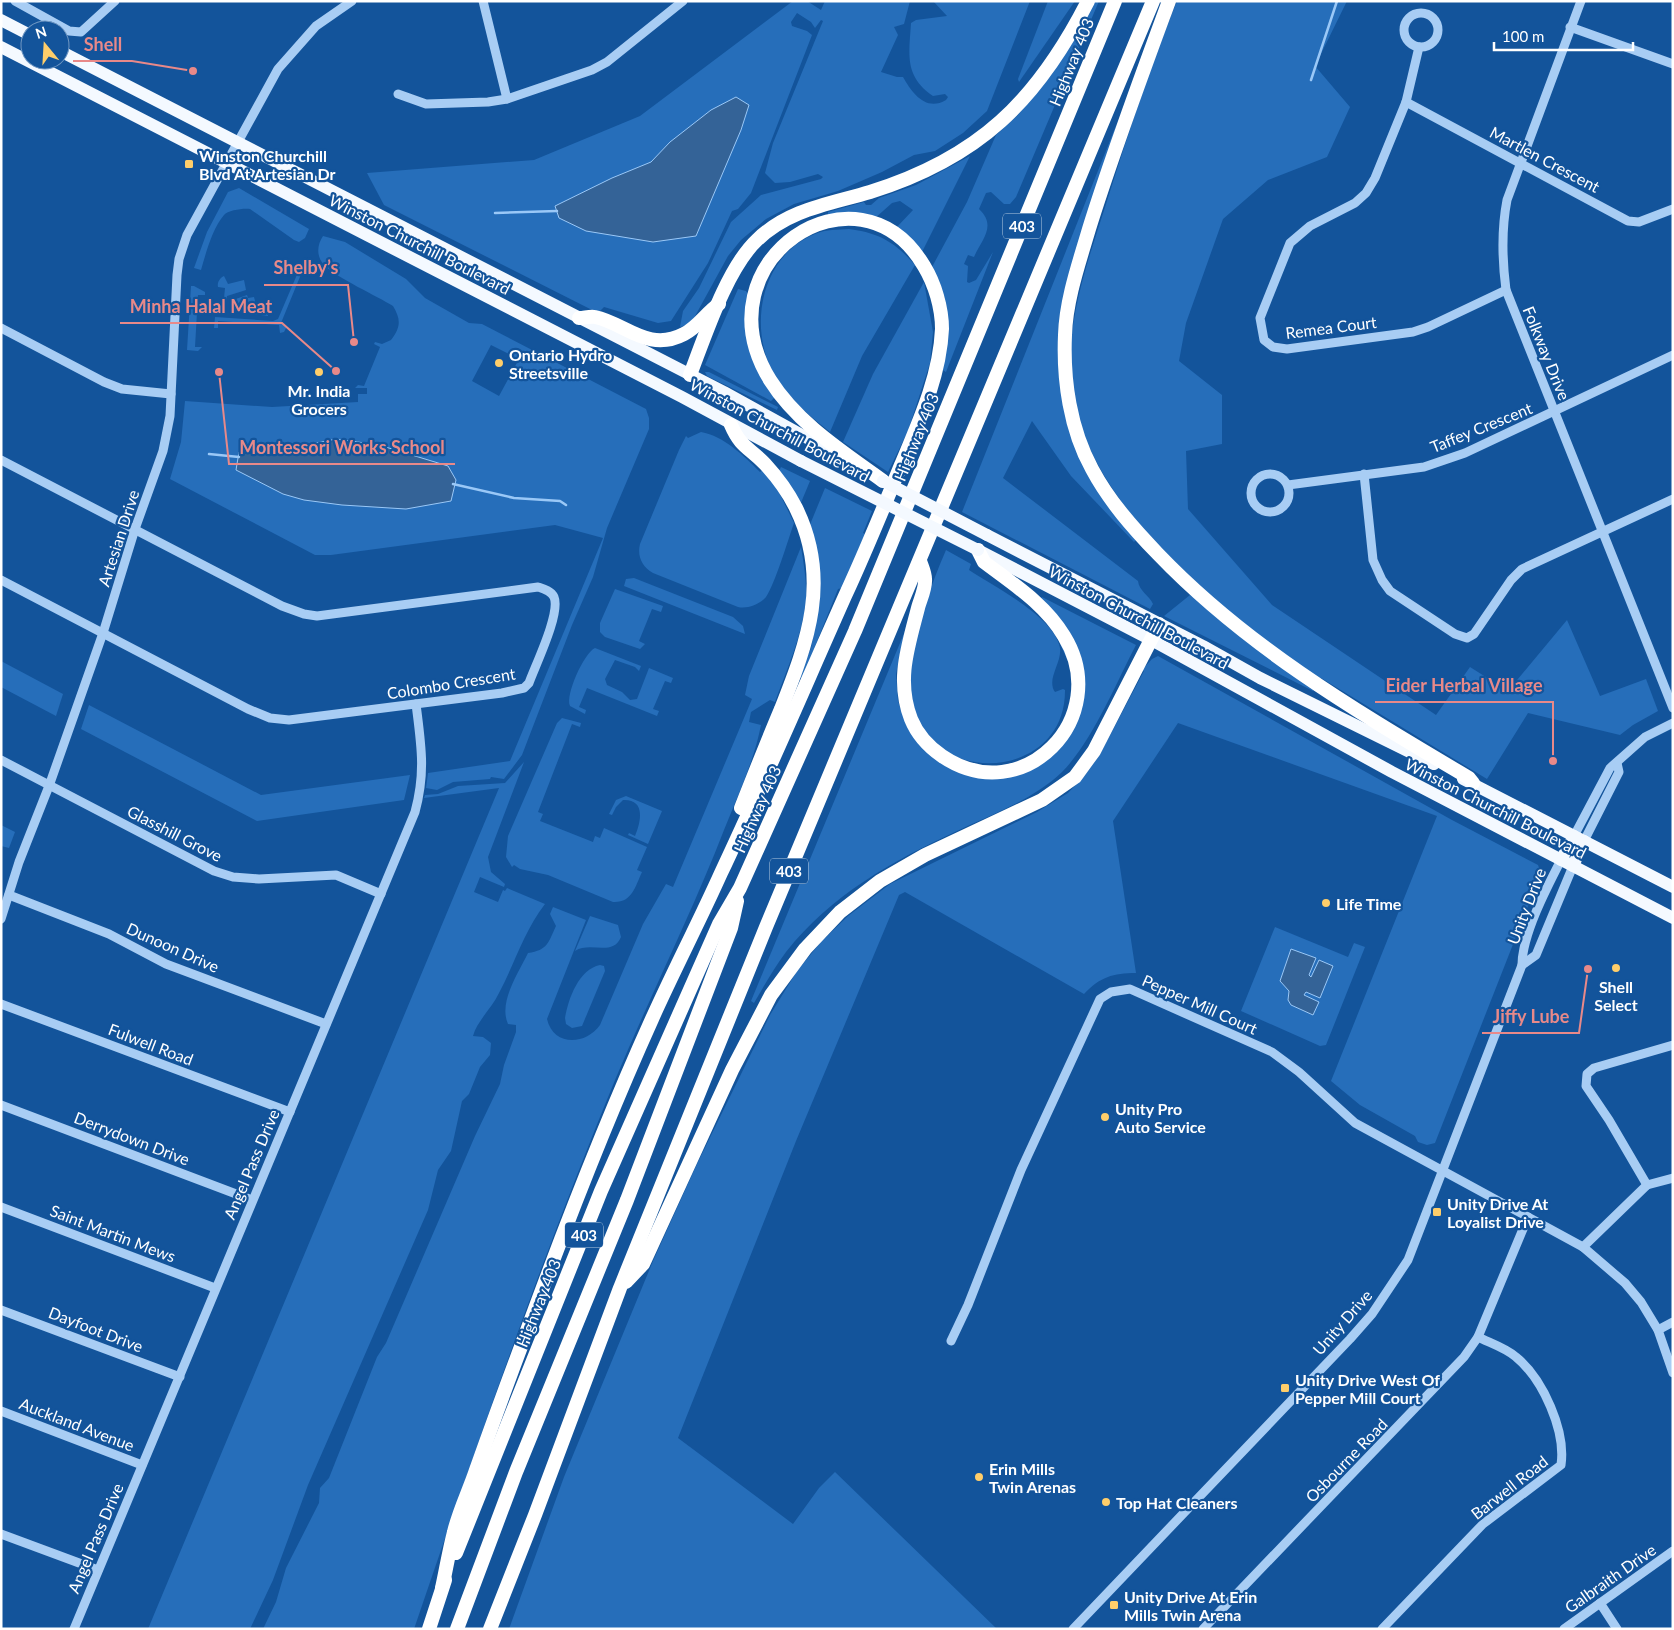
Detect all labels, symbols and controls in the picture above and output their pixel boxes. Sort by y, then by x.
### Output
street label: Highway 403 [1045,15,1097,109]
north arrow [20,20,70,70]
scale bar [1494,20,1633,52]
text: N [33,22,49,42]
text: 100 m [1502,27,1544,45]
callout: Shell [73,28,132,61]
text: Shell [84,33,122,55]
street label: Martlen Crescent [1487,122,1603,196]
place label: Winston Churchill Blvd At Artesian Dr [199,146,336,183]
marker: Winston Churchill Blvd At Artesian Dr [183,158,195,170]
street label: Winston Churchill Boulevard [326,190,514,298]
road number: 403 [1003,214,1041,238]
callout: Shelby’s [264,252,348,285]
text: Shelby’s [274,256,339,278]
callout: Minha Halal Meat [120,290,282,323]
text: Minha Halal Meat [130,295,273,317]
street label: Folkway Drive [1520,303,1574,403]
street label: Remea Court [1284,312,1378,342]
place label: Ontario Hydro Streetsville [509,345,612,382]
marker: Ontario Hydro Streetsville [493,357,505,369]
marker: Mr. India Grocers [313,366,325,378]
street label: Winston Churchill Boulevard [687,374,873,486]
place label: Mr. India Grocers [288,381,350,418]
street label: Highway 403 [890,390,942,484]
street label: Taffey Crescent [1427,398,1535,456]
callout: Montessori Works School [229,431,455,464]
text: Montessori Works School [239,436,445,458]
street label: Artesian Drive [93,487,143,589]
street label: Winston Churchill Boulevard [1046,561,1232,673]
street label: Colombo Crescent [385,663,517,703]
callout: Eider Herbal Village [1375,669,1553,702]
text: Eider Herbal Village [1386,674,1543,696]
street label: Winston Churchill Boulevard [1402,754,1590,862]
street label: Highway 403 [729,763,785,855]
street label: Glasshill Grove [124,801,226,865]
road number: 403 [770,858,808,884]
street label: Unity Drive [1503,865,1549,947]
place label: Life Time [1336,894,1402,913]
marker: Life Time [1320,897,1332,909]
street label: Dunoon Drive [124,918,222,976]
marker: Shell Select [1610,962,1622,974]
street label: Pepper Mill Court [1140,970,1261,1038]
place label: Shell Select [1594,977,1638,1014]
callout: Jiffy Lube [1482,1000,1579,1033]
text: Jiffy Lube [1493,1005,1570,1027]
street label: Fulwell Road [106,1019,196,1069]
place label: Unity Pro Auto Service [1114,1099,1206,1136]
street label: Angel Pass Drive [219,1106,283,1222]
street label: Derrydown Drive [72,1107,192,1169]
marker: Unity Pro Auto Service [1099,1111,1111,1123]
place label: Unity Drive At Loyalist Drive [1447,1194,1548,1231]
street label: Saint Martin Mews [48,1200,178,1266]
marker: Unity Drive At Loyalist Drive [1431,1206,1443,1218]
road number: 403 [565,1222,603,1248]
street label: Highway 403 [512,1256,564,1350]
street label: Unity Drive [1309,1286,1375,1358]
street label: Dayfoot Drive [46,1302,146,1356]
place label: Unity Drive West Of Pepper Mill Court [1295,1370,1440,1407]
marker: Unity Drive West Of Pepper Mill Court [1279,1382,1291,1394]
street label: Auckland Avenue [17,1393,137,1455]
street label: Osbourne Road [1301,1414,1391,1506]
street label: Barwell Road [1467,1451,1551,1523]
place label: Erin Mills Twin Arenas [989,1459,1076,1496]
marker: Erin Mills Twin Arenas [973,1471,985,1483]
street label: Angel Pass Drive [63,1480,127,1596]
place label: Top Hat Cleaners [1116,1493,1238,1512]
marker: Top Hat Cleaners [1100,1496,1112,1508]
street label: Galbraith Drive [1561,1540,1659,1616]
place label: Unity Drive At Erin Mills Twin Arena [1124,1587,1257,1624]
marker: Unity Drive At Erin Mills Twin Arena [1108,1599,1120,1611]

